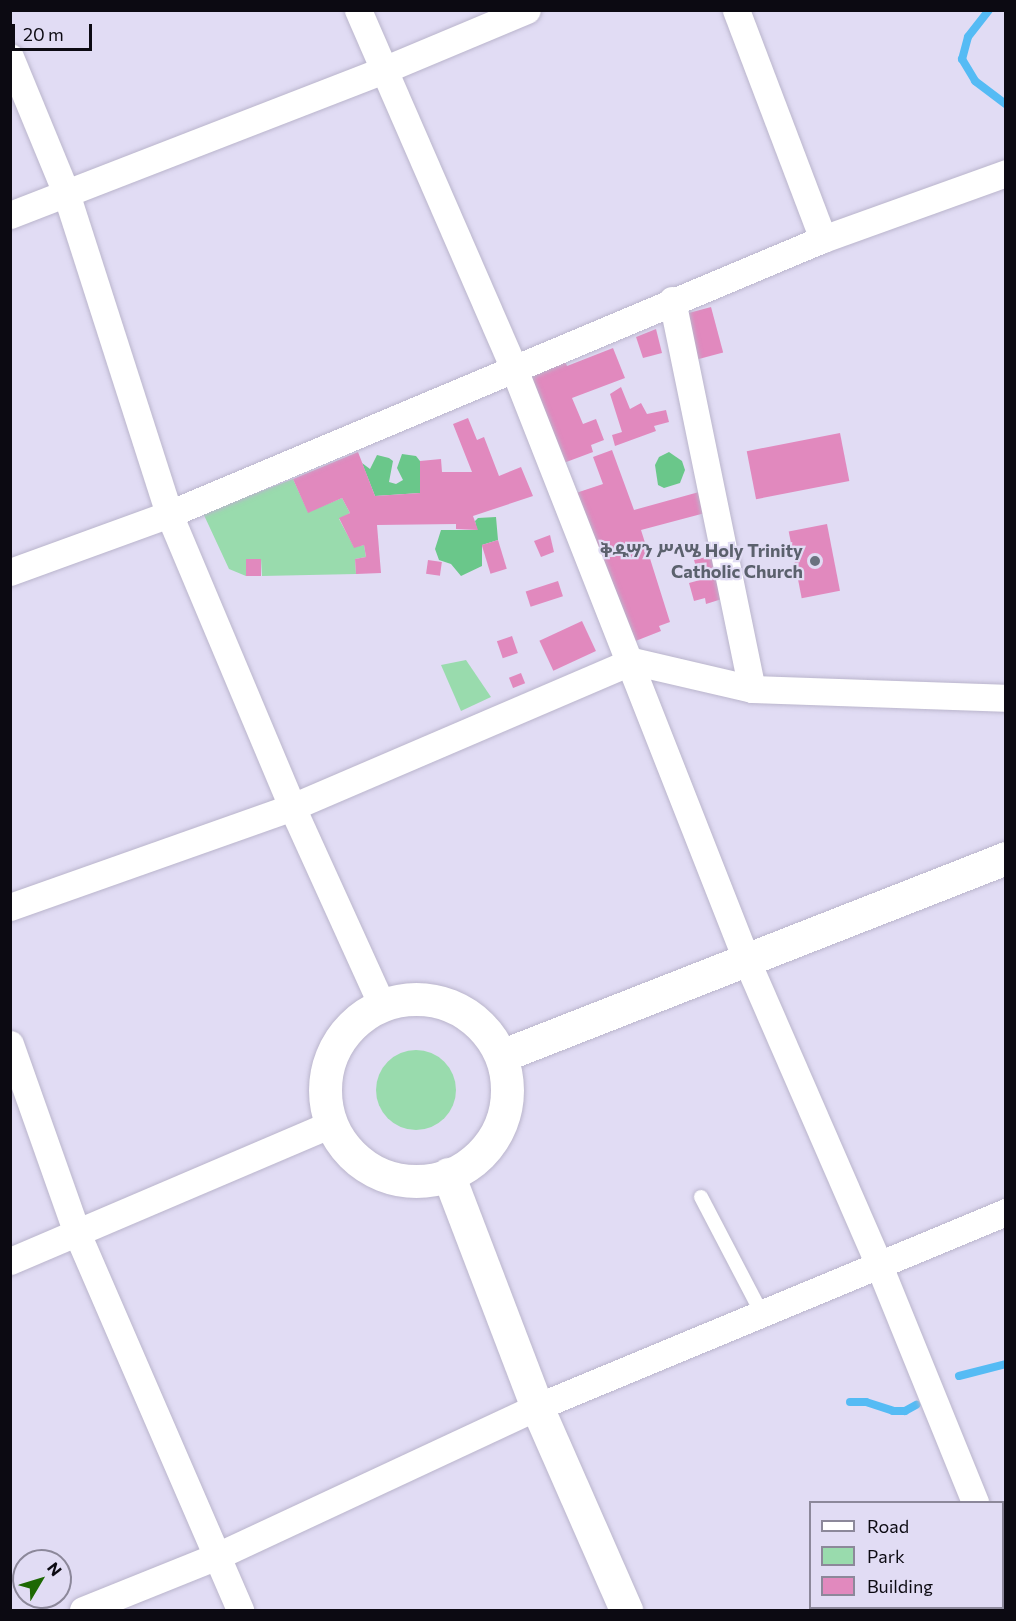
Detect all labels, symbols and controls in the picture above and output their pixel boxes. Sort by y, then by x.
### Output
scale bar [15,12,94,50]
text: 20 m [23,23,64,45]
place label: ቅዱሣን ሥላሤ Holy Trinity Catholic Church [600,540,803,582]
marker: ቅዱሣን ሥላሤ Holy Trinity Catholic Church [808,554,822,568]
legend [809,1501,1004,1609]
text: Road [867,1515,909,1537]
text: Park [867,1545,905,1567]
north arrow [12,1549,72,1609]
text: N [44,1558,66,1579]
text: Building [867,1575,933,1597]

